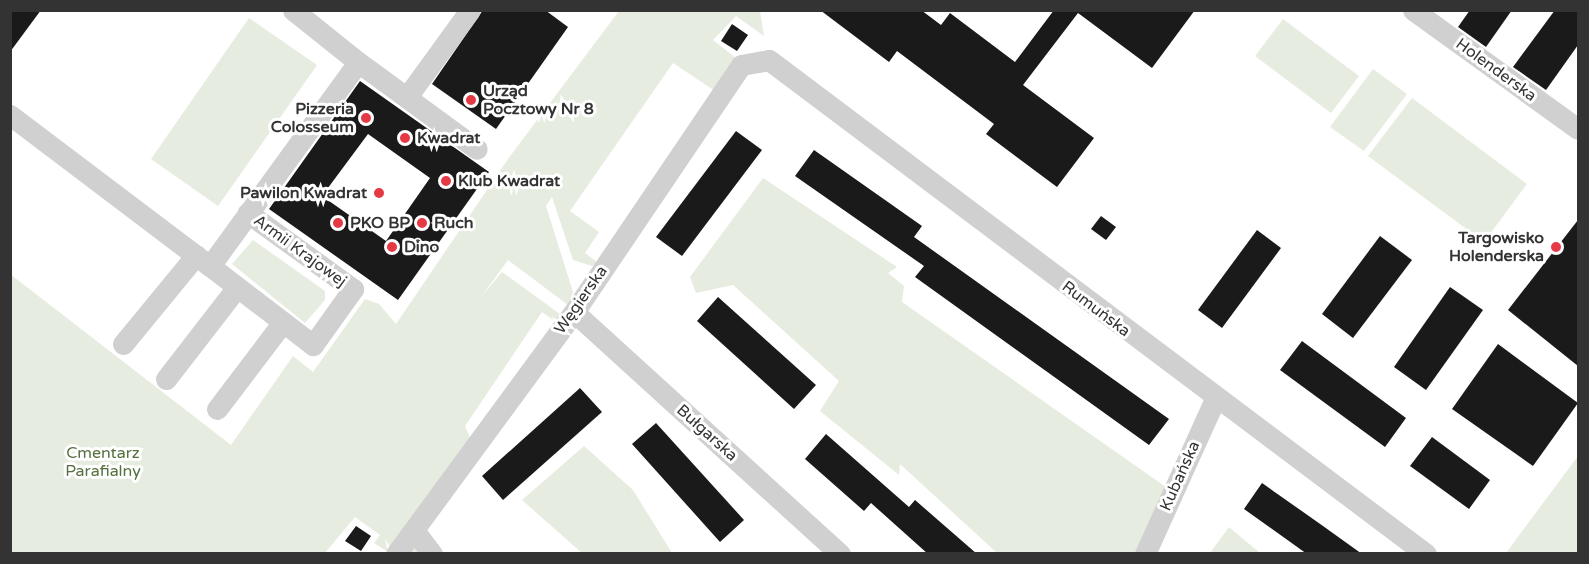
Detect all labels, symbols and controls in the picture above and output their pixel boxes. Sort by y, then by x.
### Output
street label: Holenderska [1452,34,1540,106]
place label: Urząd Pocztowy Nr 8 [483,81,594,119]
marker: Urząd Pocztowy Nr 8 [464,93,478,107]
place label: Pizzeria Colosseum [271,99,354,137]
marker: Pizzeria Colosseum [359,111,373,125]
place label: Kwadrat [417,128,480,148]
marker: Kwadrat [398,131,412,145]
place label: Klub Kwadrat [458,171,560,191]
marker: Klub Kwadrat [439,174,453,188]
place label: Pawilon Kwadrat [240,183,367,203]
marker: Pawilon Kwadrat [372,186,386,200]
street label: Armii Krajowej [250,211,350,291]
place label: PKO BP [350,213,410,233]
place label: Ruch [434,213,473,233]
marker: PKO BP [331,216,345,230]
marker: Ruch [415,216,429,230]
place label: Targowisko Holenderska [1449,228,1544,266]
place label: Dino [404,237,439,257]
marker: Dino [385,240,399,254]
marker: Targowisko Holenderska [1549,240,1563,254]
street label: Węgierska [550,262,612,338]
street label: Rumuńska [1058,277,1134,341]
street label: Bułgarska [673,401,741,465]
street label: Kubańska [1156,438,1204,514]
park label: Cmentarz Parafialny [65,443,141,481]

